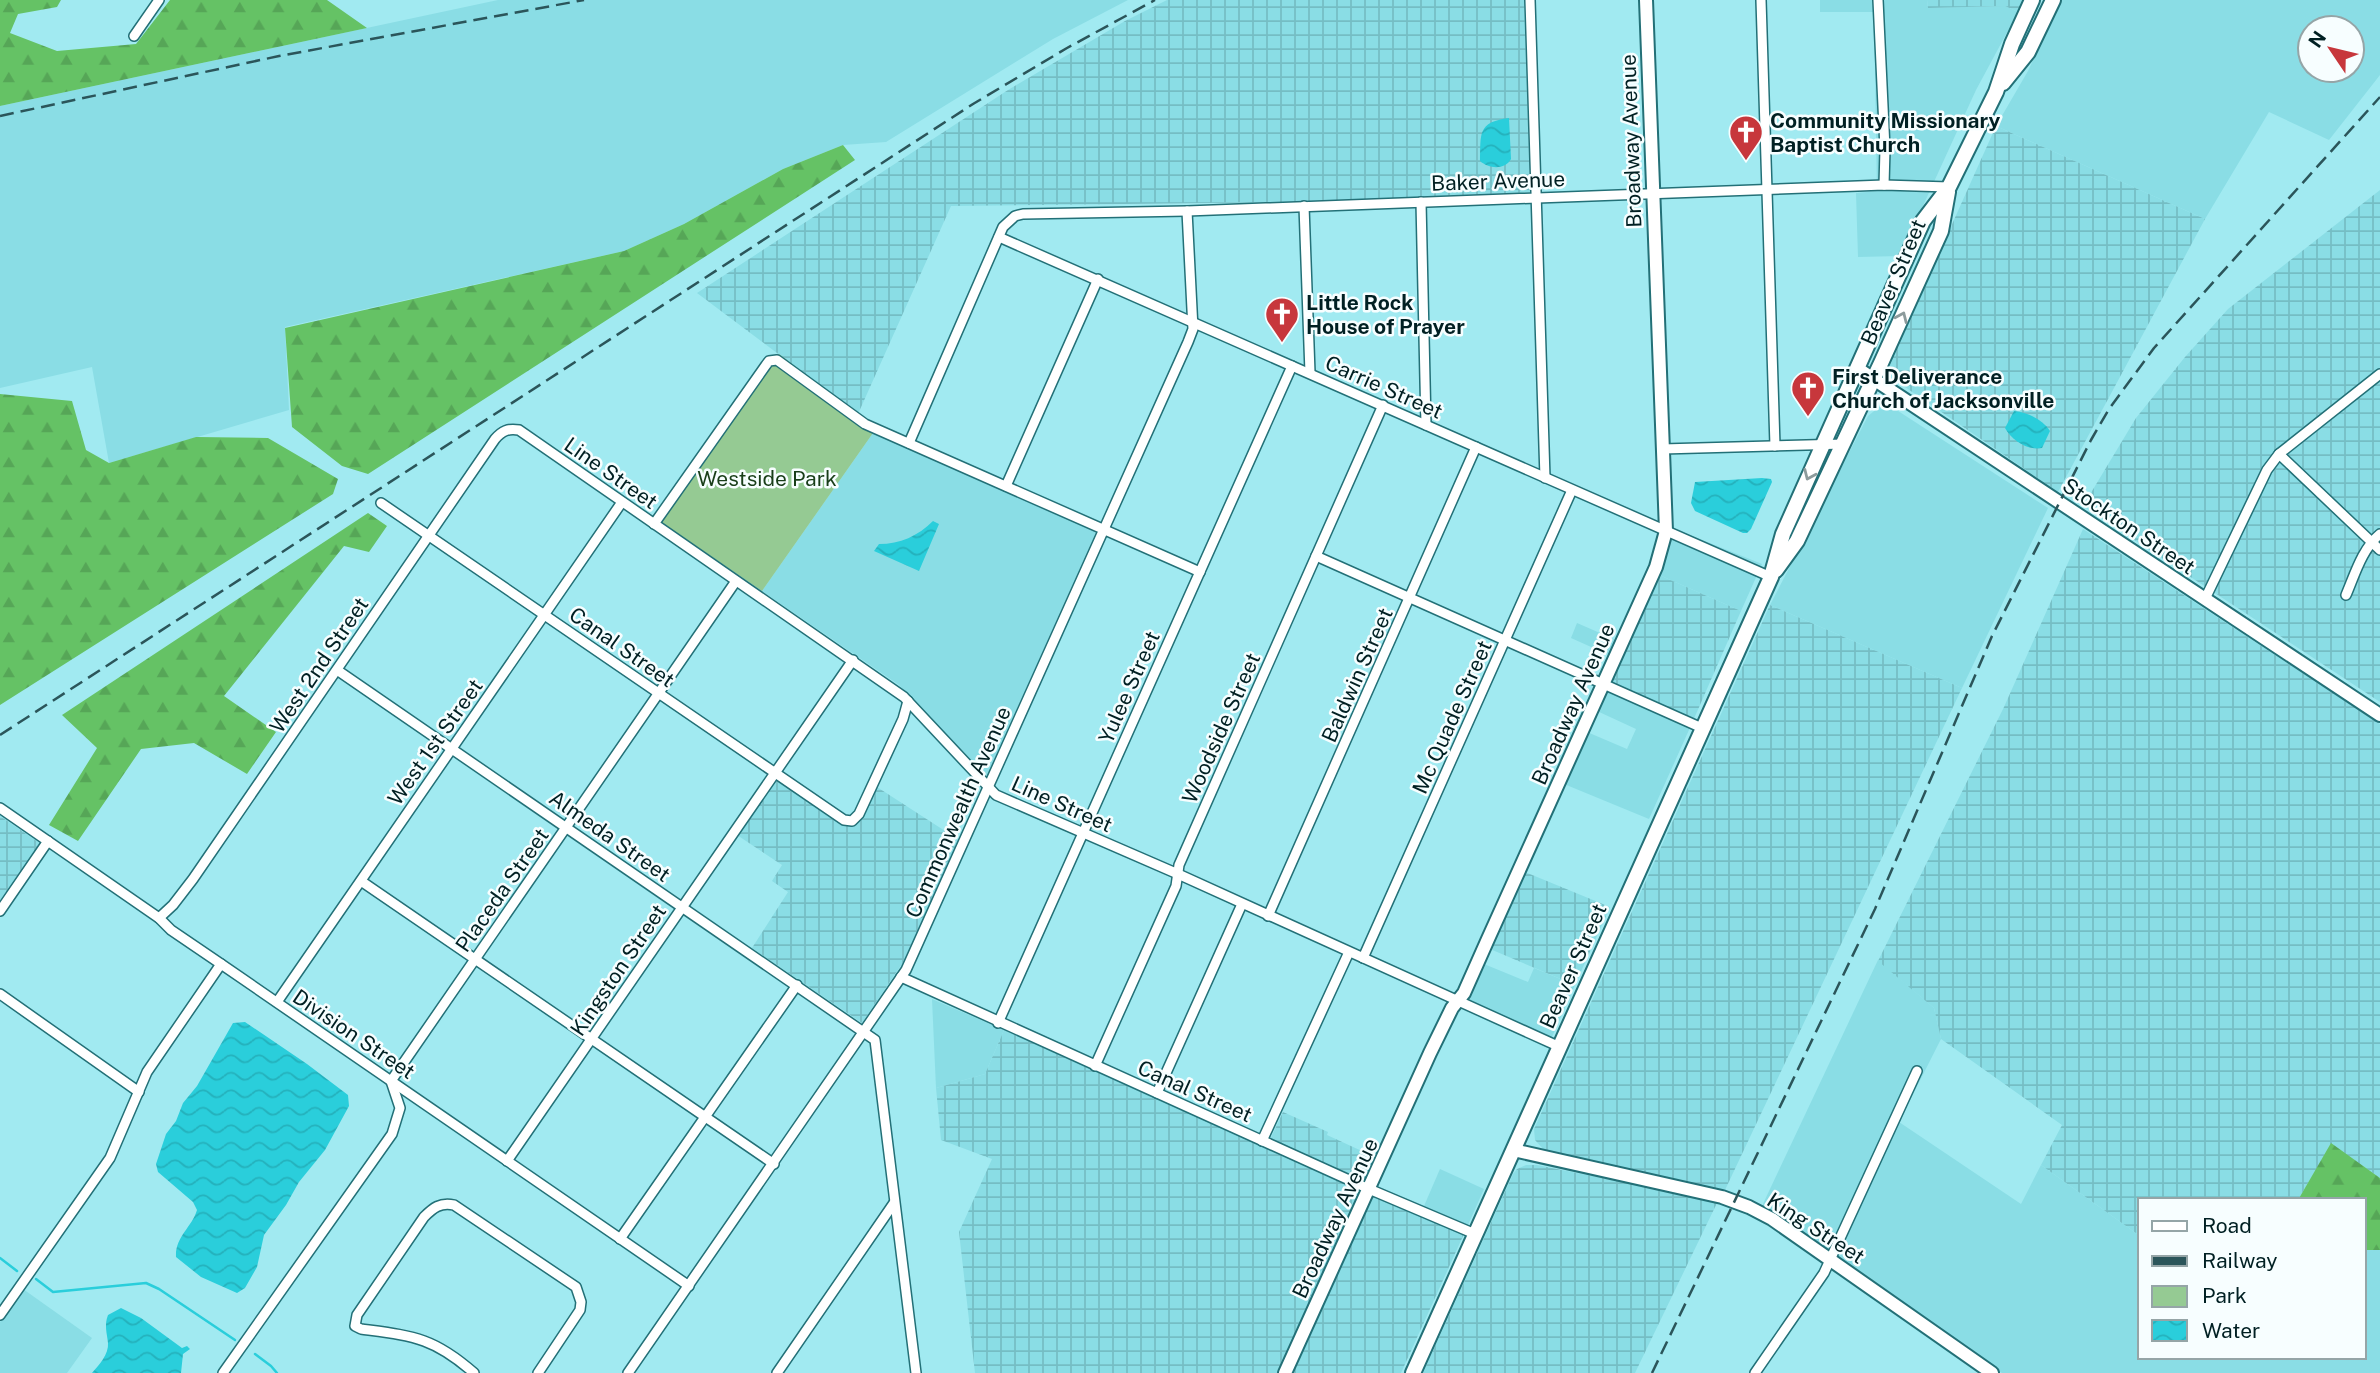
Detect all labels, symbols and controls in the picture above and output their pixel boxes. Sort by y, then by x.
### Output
north arrow [2296,14,2366,84]
text: N [2304,27,2330,52]
street label: Broadway Avenue [1615,54,1647,228]
place label: Community Missionary Baptist Church [1770,108,2000,157]
church icon: Community Missionary Baptist Church [1727,113,1765,162]
street label: Baker Avenue [1430,166,1566,196]
street label: Beaver Street [1855,215,1931,349]
place label: Little Rock House of Prayer [1306,290,1465,339]
church icon: Little Rock House of Prayer [1263,295,1301,344]
one-way arrow [1894,312,1908,324]
street label: Carrie Street [1321,350,1447,424]
place label: First Deliverance Church of Jacksonville [1832,364,2054,413]
church icon: First Deliverance Church of Jacksonville [1789,369,1827,418]
street label: Line Street [560,432,662,514]
park label: Westside Park [697,466,837,491]
one-way arrow [1803,468,1817,480]
street label: Stockton Street [2058,472,2200,580]
street label: West 2nd Street [264,592,374,738]
street label: Canal Street [565,602,679,692]
street label: Baldwin Street [1316,604,1398,746]
street label: Broadway Avenue [1526,620,1620,788]
street label: Yulee Street [1093,627,1165,747]
street label: Mc Quade Street [1407,637,1497,797]
street label: Woodside Street [1177,649,1265,807]
street label: West 1st Street [382,674,488,810]
street label: Commonwealth Avenue [900,702,1016,922]
street label: Line Street [1008,771,1116,837]
street label: Almeda Street [545,785,675,887]
street label: Placeda Street [450,823,554,957]
street label: Kingston Street [565,900,671,1040]
street label: Beaver Street [1534,900,1612,1032]
street label: Division Street [288,984,420,1084]
street label: Canal Street [1134,1055,1256,1127]
street label: Broadway Avenue [1287,1134,1383,1302]
street label: King Street [1763,1187,1869,1269]
legend [2138,1198,2366,1359]
text: Road [2202,1213,2252,1238]
text: Railway [2202,1248,2278,1273]
text: Park [2202,1283,2247,1308]
text: Water [2202,1318,2260,1343]

